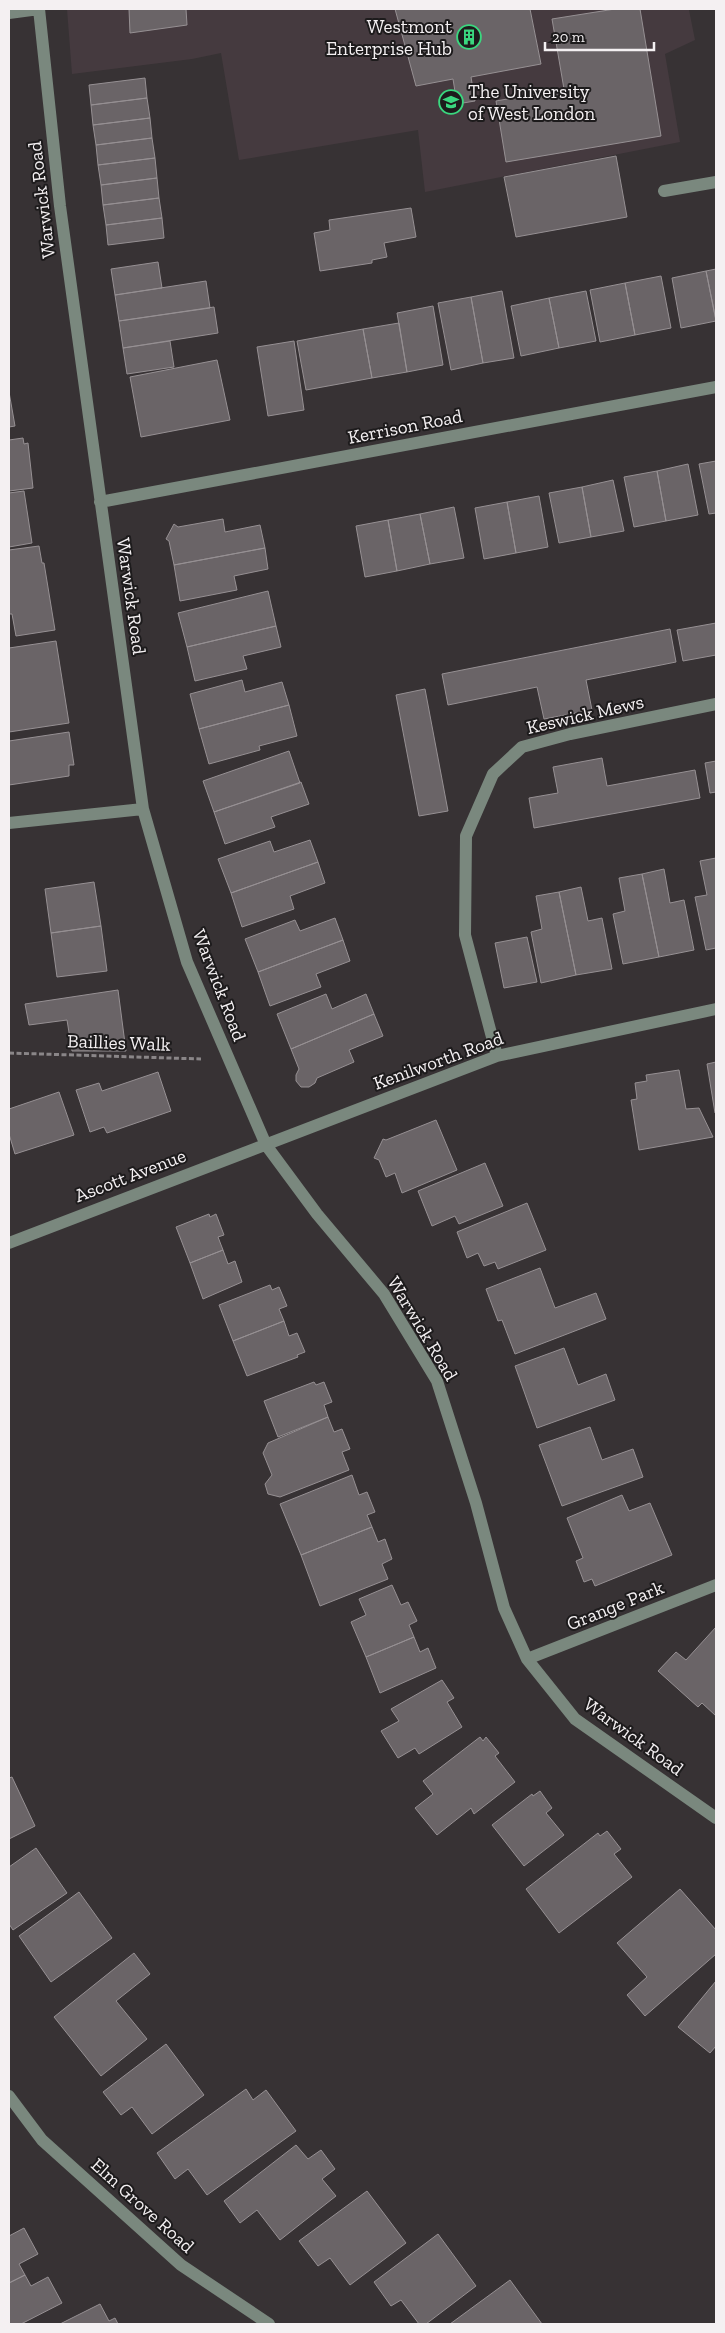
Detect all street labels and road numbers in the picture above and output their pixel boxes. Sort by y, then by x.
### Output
street label: Warwick Road [23,140,60,260]
street label: Kerrison Road [346,404,465,449]
street label: Warwick Road [112,536,151,657]
street label: Keswick Mews [524,690,646,739]
street label: Warwick Road [188,926,252,1045]
street label: Kenilworth Road [370,1026,507,1095]
street label: Baillies Walk [67,1029,171,1056]
street label: Ascott Avenue [71,1144,189,1207]
street label: Warwick Road [382,1272,463,1385]
street label: Grange Park [563,1576,667,1635]
street label: Warwick Road [579,1692,689,1781]
street label: Elm Grove Road [86,2153,199,2258]

